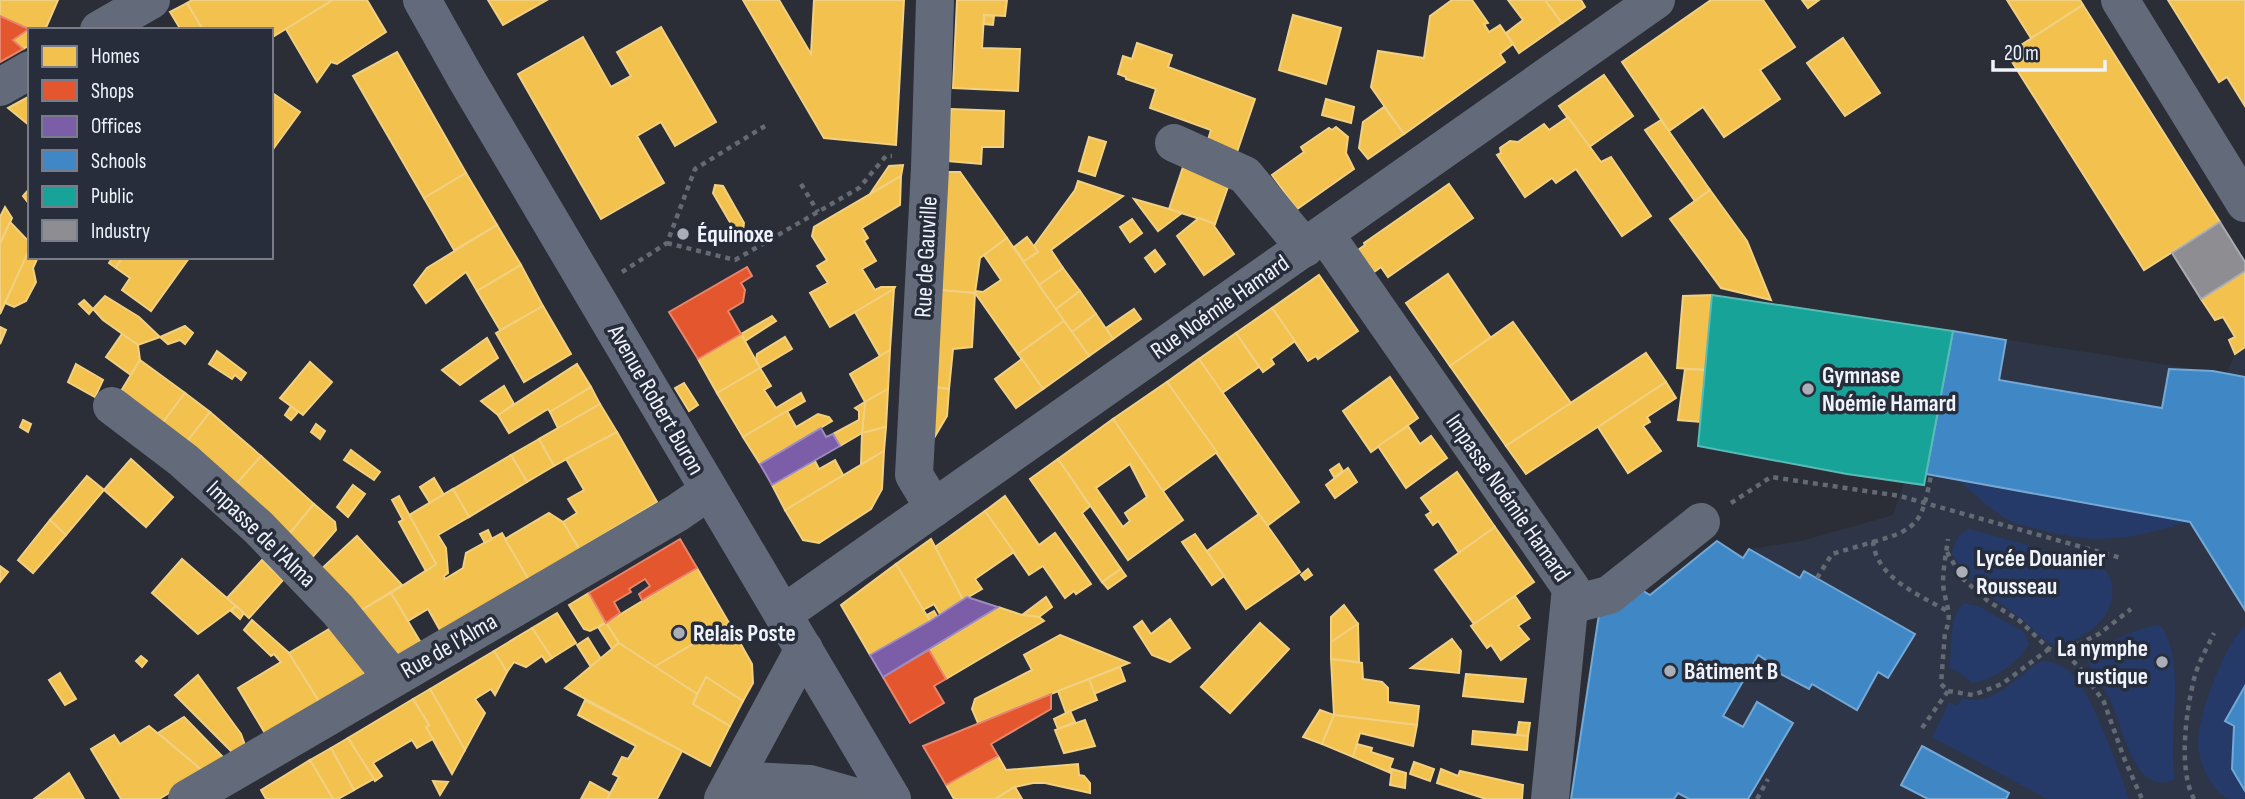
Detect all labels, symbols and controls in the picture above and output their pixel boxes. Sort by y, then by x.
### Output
legend [28,28,273,259]
scale bar [1993,28,2105,72]
text: 20 m [2004,41,2039,66]
text: Homes [91,44,140,69]
text: Shops [91,79,134,104]
text: Offices [91,114,142,139]
text: Schools [91,149,146,174]
text: Public [91,184,134,209]
street label: Rue de Gauville [908,196,944,318]
text: Industry [91,219,150,244]
place label: Équinoxe [697,220,774,249]
marker: Équinoxe [675,226,691,242]
street label: Rue Noémie Hamard [1145,249,1295,365]
street label: Avenue Robert Buron [601,319,711,480]
place label: Gymnase Noémie Hamard [1822,361,1956,418]
marker: Gymnase Noémie Hamard [1800,381,1816,397]
street label: Impasse Noémie Hamard [1439,409,1577,587]
street label: Impasse de l'Alma [200,475,322,593]
place label: Lycée Douanier Rousseau [1976,544,2106,601]
marker: Lycée Douanier Rousseau [1954,564,1970,580]
street label: Rue de l'Alma [396,607,502,685]
place label: Relais Poste [693,619,796,648]
marker: Relais Poste [671,625,687,641]
place label: La nymphe rustique [2057,634,2148,691]
marker: La nymphe rustique [2154,654,2170,670]
place label: Bâtiment B [1684,657,1778,686]
marker: Bâtiment B [1662,663,1678,679]

